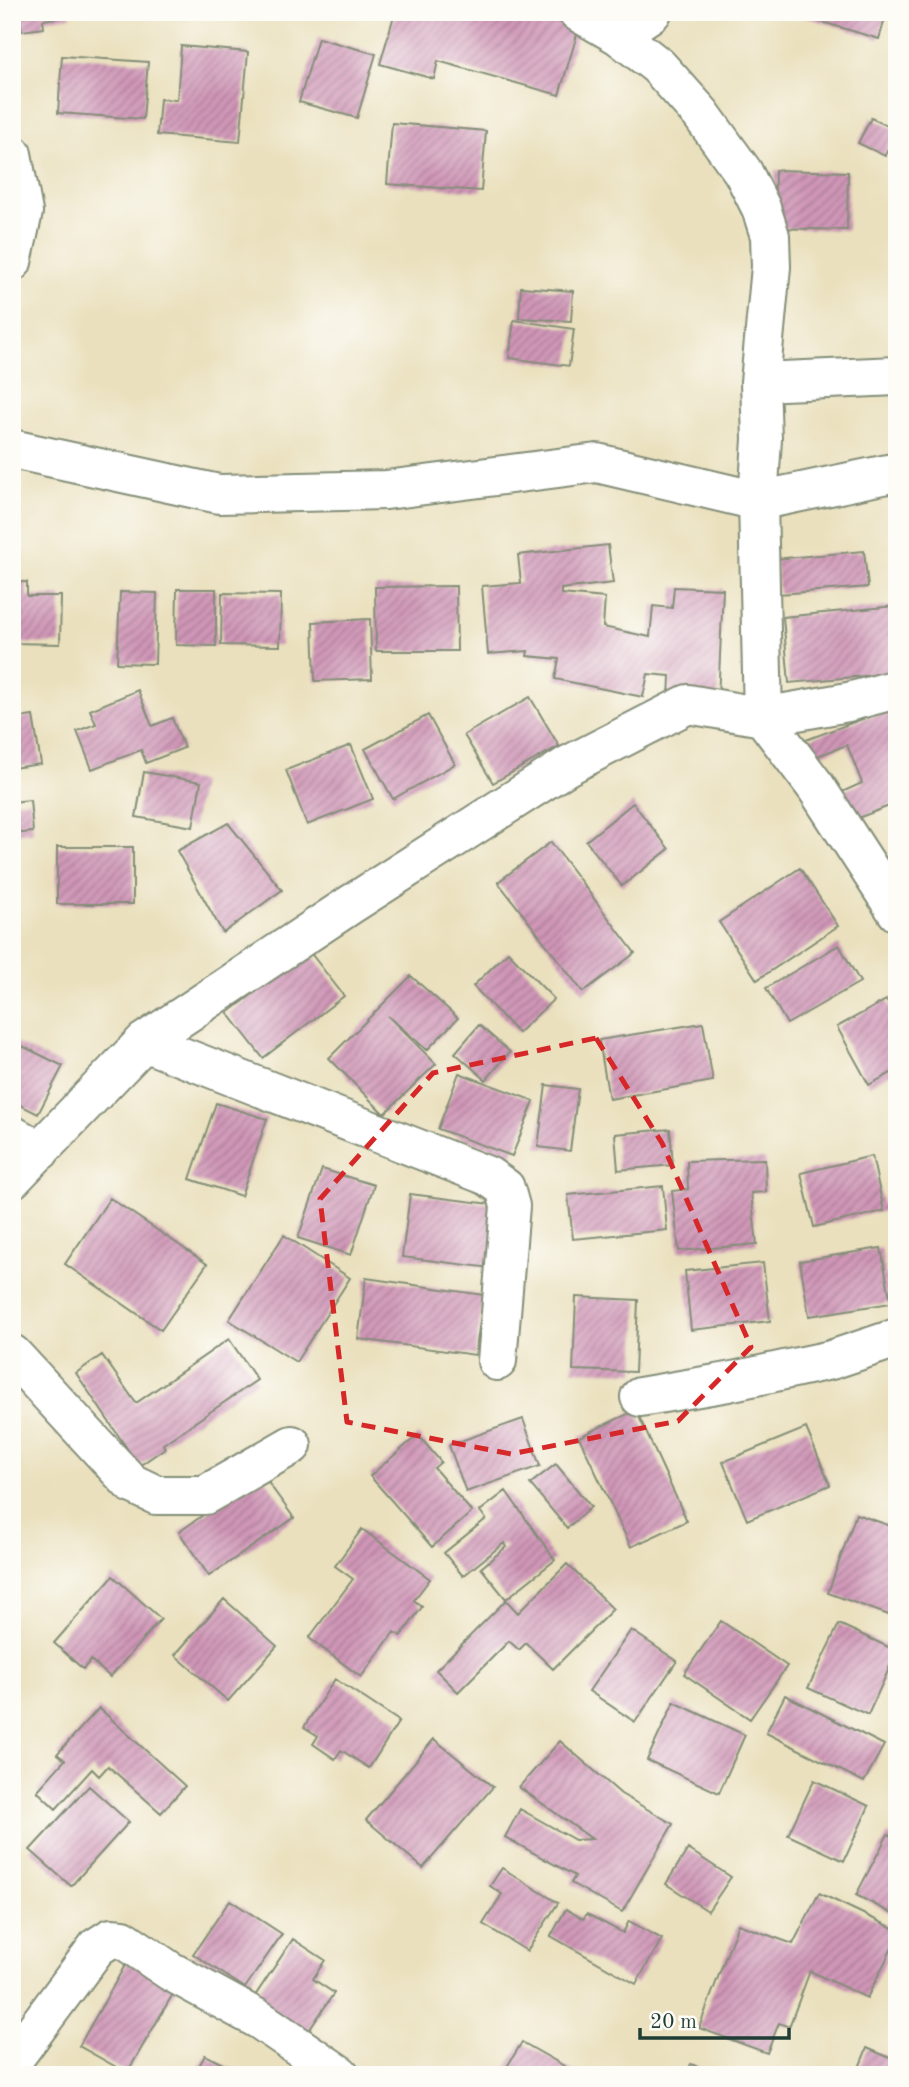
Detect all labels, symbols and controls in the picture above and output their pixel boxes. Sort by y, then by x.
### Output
scale bar [640,1996,788,2040]
text: 20 m [650,2012,697,2033]

